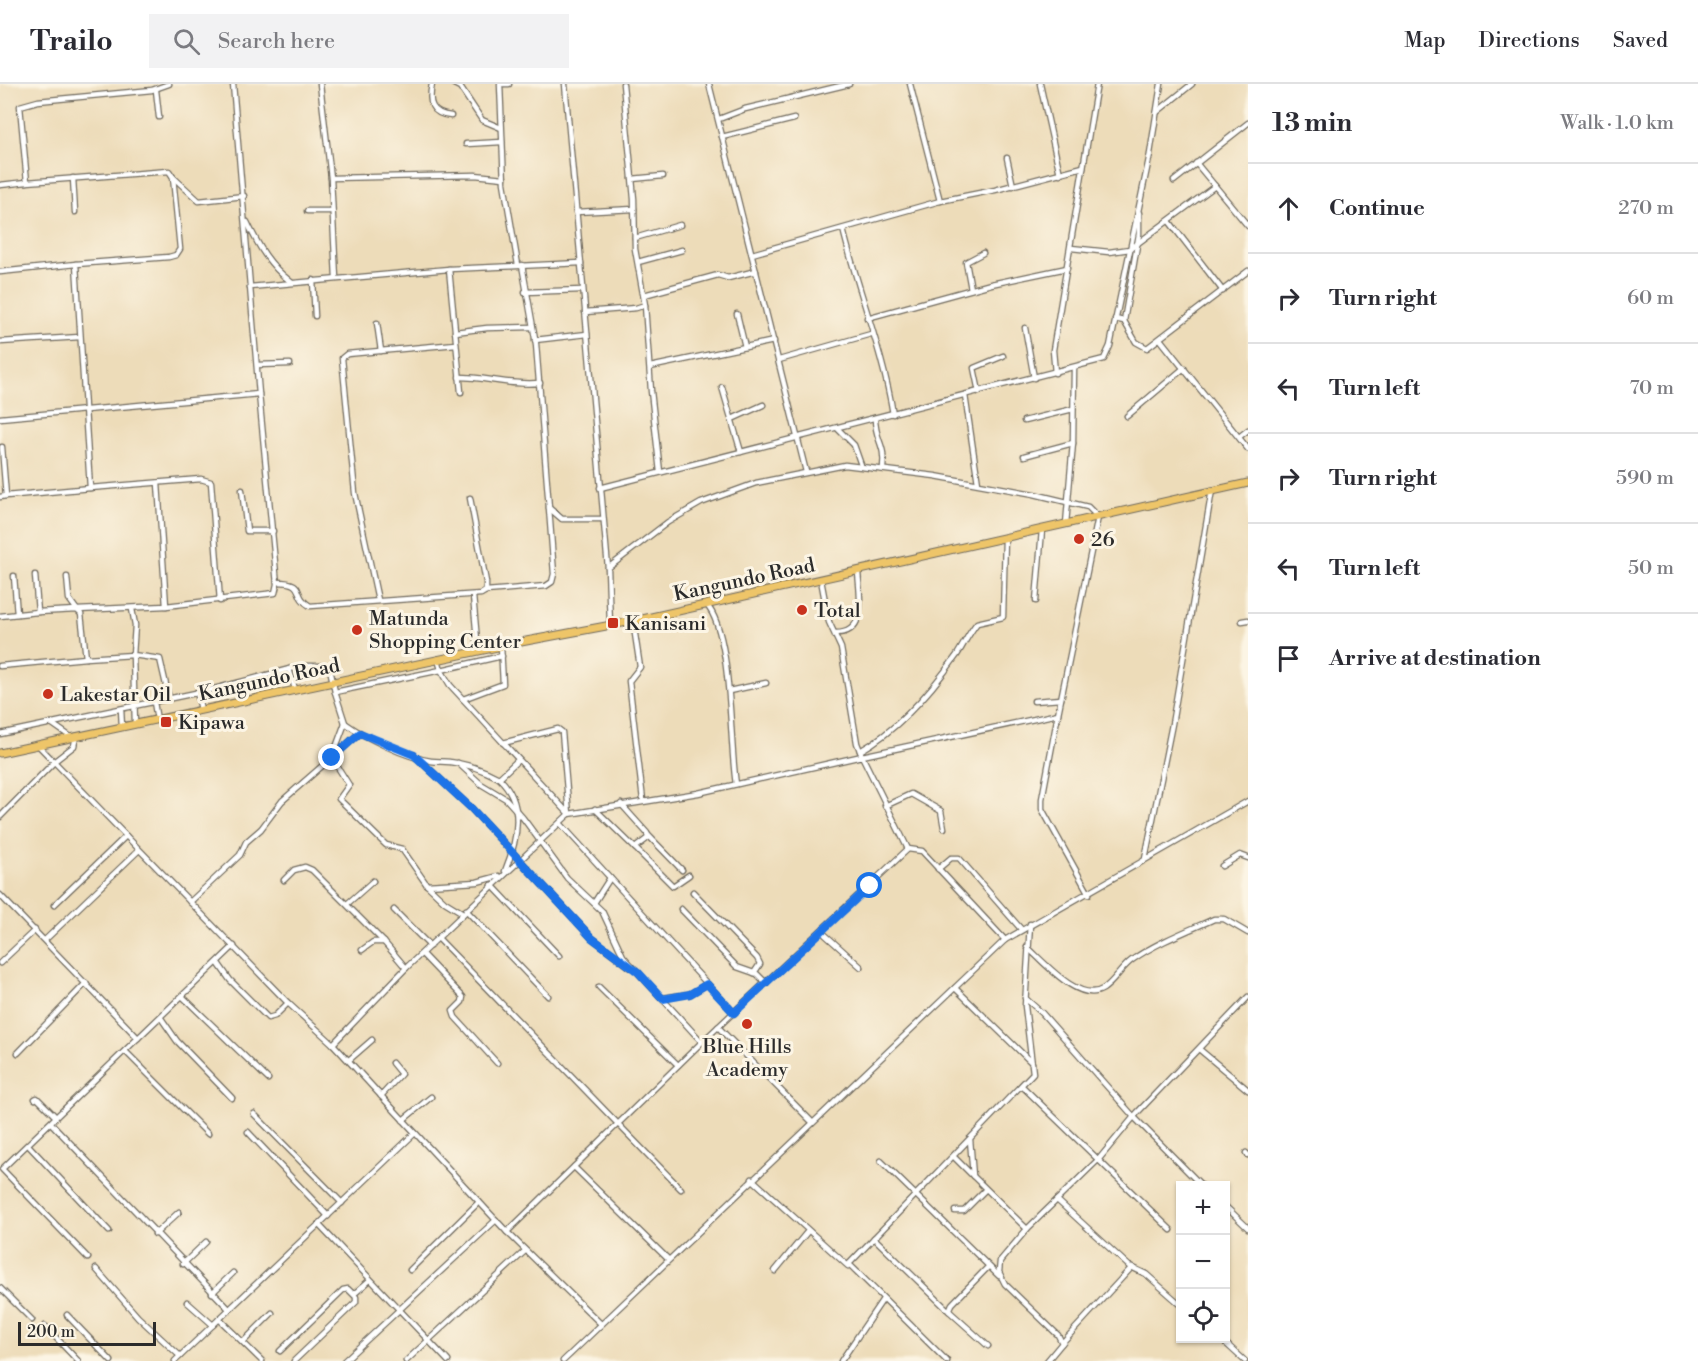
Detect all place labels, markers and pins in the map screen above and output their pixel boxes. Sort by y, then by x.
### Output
place label: 26 [1091,528,1115,553]
marker: 26 [1072,532,1086,546]
place label: Total [814,599,861,624]
marker: Total [795,603,809,617]
place label: Matunda Shopping Center [369,607,522,655]
place label: Kanisani [625,612,707,637]
marker: Kanisani [606,616,620,630]
marker: Matunda Shopping Center [350,623,364,637]
place label: Lakestar Oil [60,683,171,708]
marker: Lakestar Oil [41,687,55,701]
place label: Kipawa [178,711,246,736]
marker: Kipawa [159,715,173,729]
marker: Blue Hills Academy [740,1017,754,1031]
place label: Blue Hills Academy [702,1035,791,1083]

